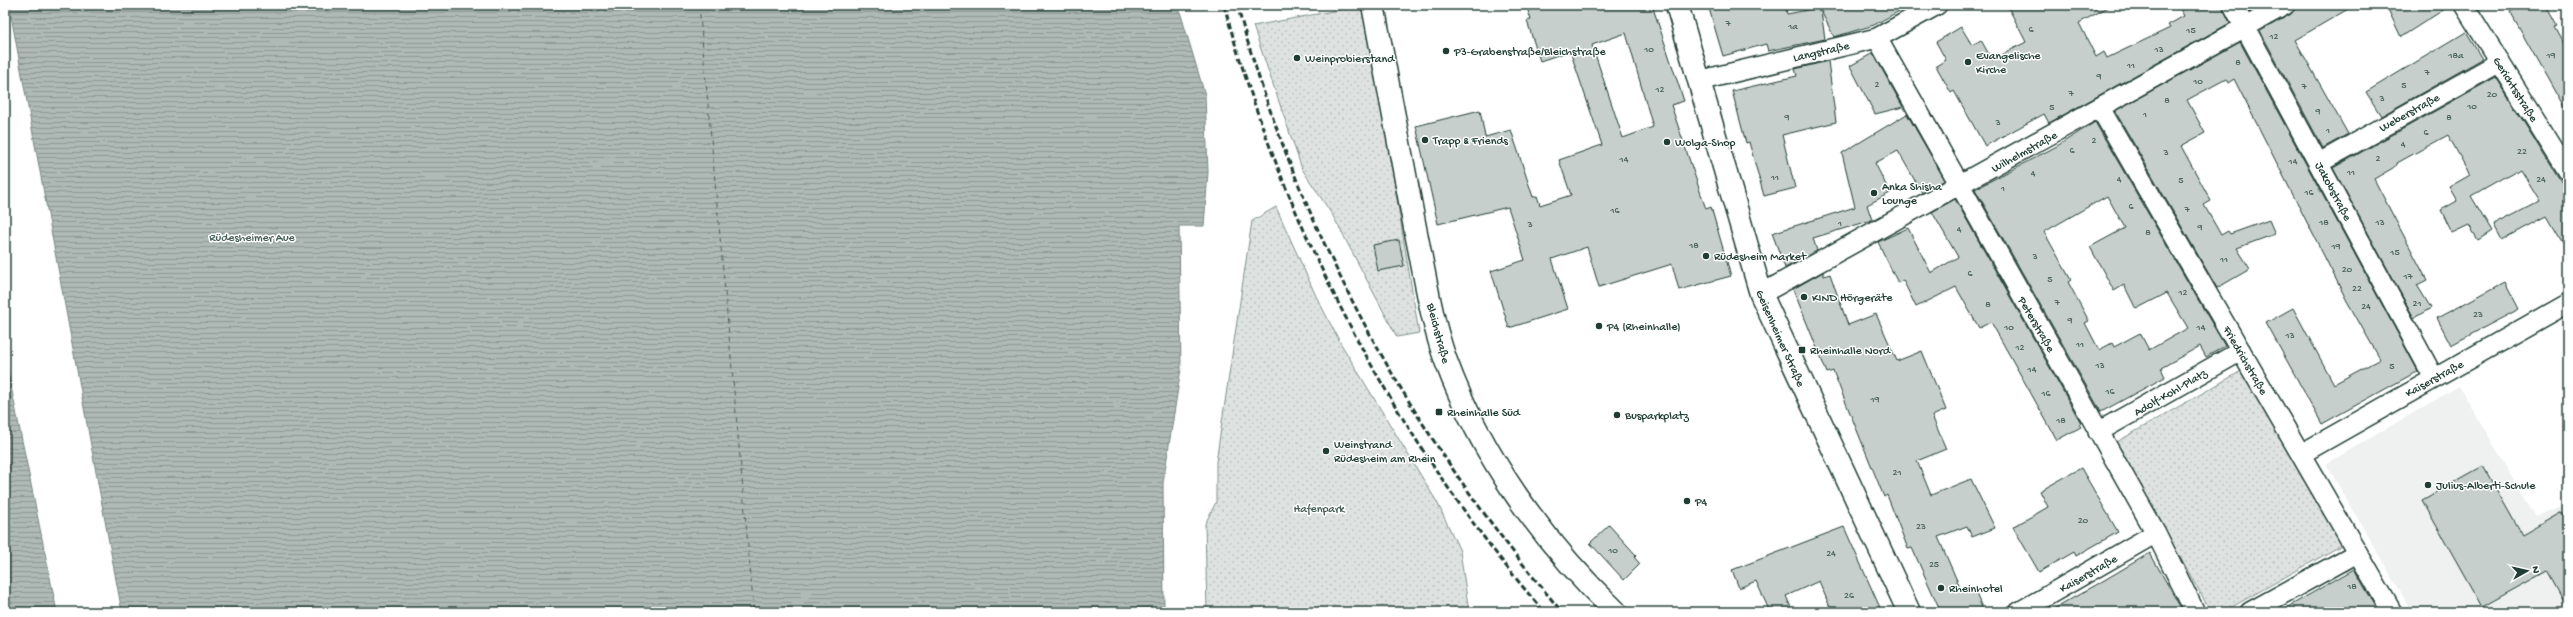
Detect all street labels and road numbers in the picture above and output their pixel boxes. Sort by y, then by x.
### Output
street label: Langstraße [1792,40,1852,66]
street label: Gerichtsstraße [2489,55,2540,126]
street label: Weberstraße [2377,91,2443,136]
street label: Wilhelmstraße [1990,129,2061,177]
street label: Jakobstraße [2311,160,2354,224]
street label: Geisenheimer Straße [1752,288,1807,390]
street label: Peterstraße [2013,294,2057,356]
street label: Bleichstraße [1422,301,1452,366]
street label: Friedrichstraße [2218,323,2270,399]
street label: Kaiserstraße [2403,358,2467,401]
street label: Adolf-Kohl-Platz [2132,367,2211,420]
street label: Kaiserstraße [2058,552,2121,597]

